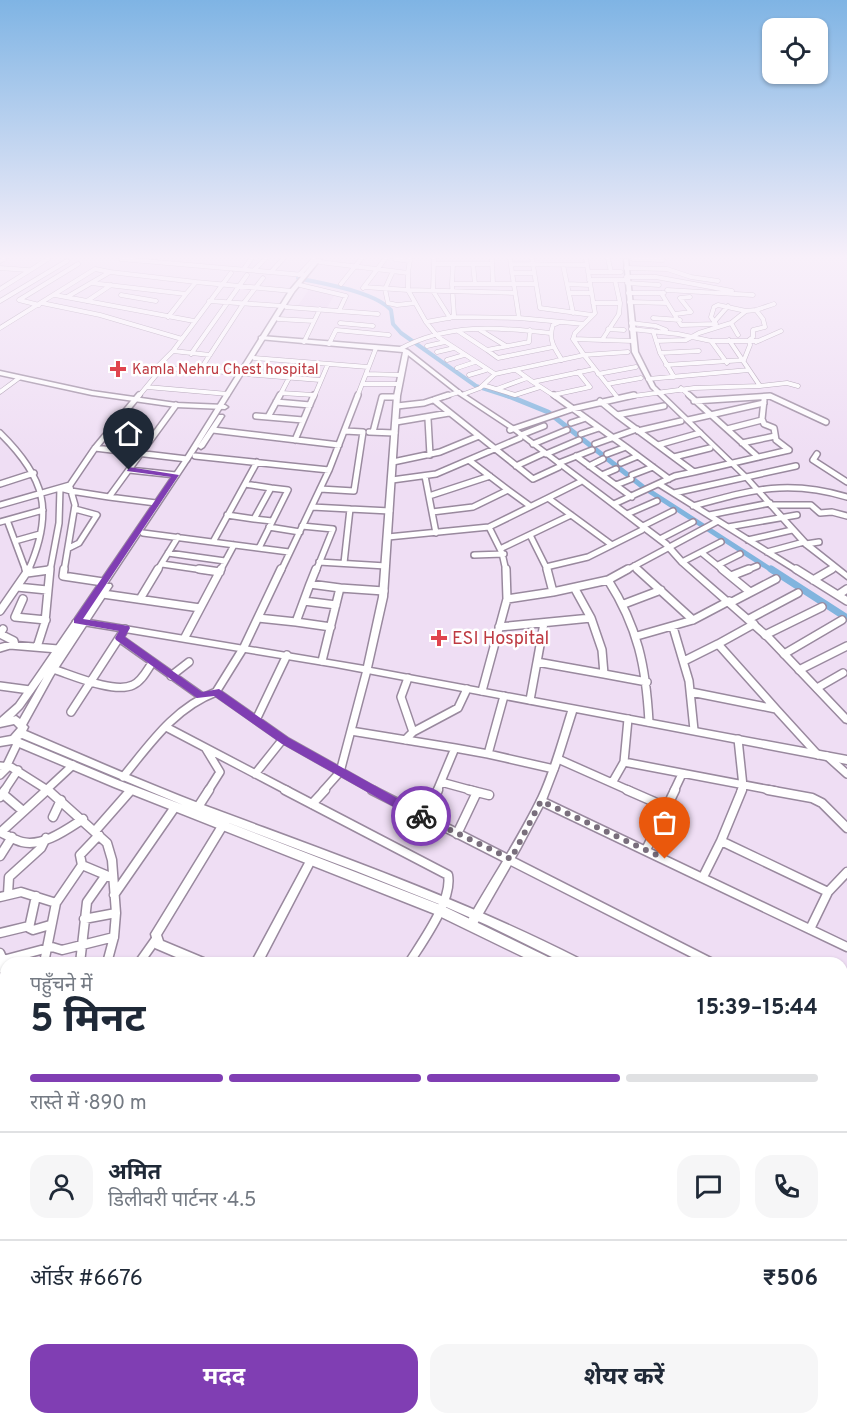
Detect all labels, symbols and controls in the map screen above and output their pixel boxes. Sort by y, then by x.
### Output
map controls [762,18,828,84]
button: locate [762,18,828,84]
marker: Kamla Nehru Chest hospital [109,360,127,378]
place label: Kamla Nehru Chest hospital [132,361,319,380]
pin [103,408,154,470]
icon: home [112,417,145,450]
place label: ESI Hospital [452,628,549,651]
marker: ESI Hospital [430,629,448,647]
courier [391,786,451,846]
pin [639,797,690,859]
icon: bike [405,800,438,833]
icon: bag [648,806,681,839]
text: पहुँचने में [30,973,92,999]
text: 15:39–15:44 [697,995,818,1022]
text: 5 मिनट [30,997,145,1046]
text: रास्ते में · 890 m [30,1091,147,1117]
button: person [30,1155,93,1218]
button: chat [677,1155,740,1218]
button: phone [755,1155,818,1218]
text: अमित [108,1160,161,1187]
text: डिलीवरी पार्टनर · 4.5 [108,1188,256,1214]
text: ऑर्डर #6676 [30,1266,143,1293]
text: ₹506 [762,1266,818,1293]
button: मदद [30,1344,418,1413]
button: शेयर करें [430,1344,818,1413]

